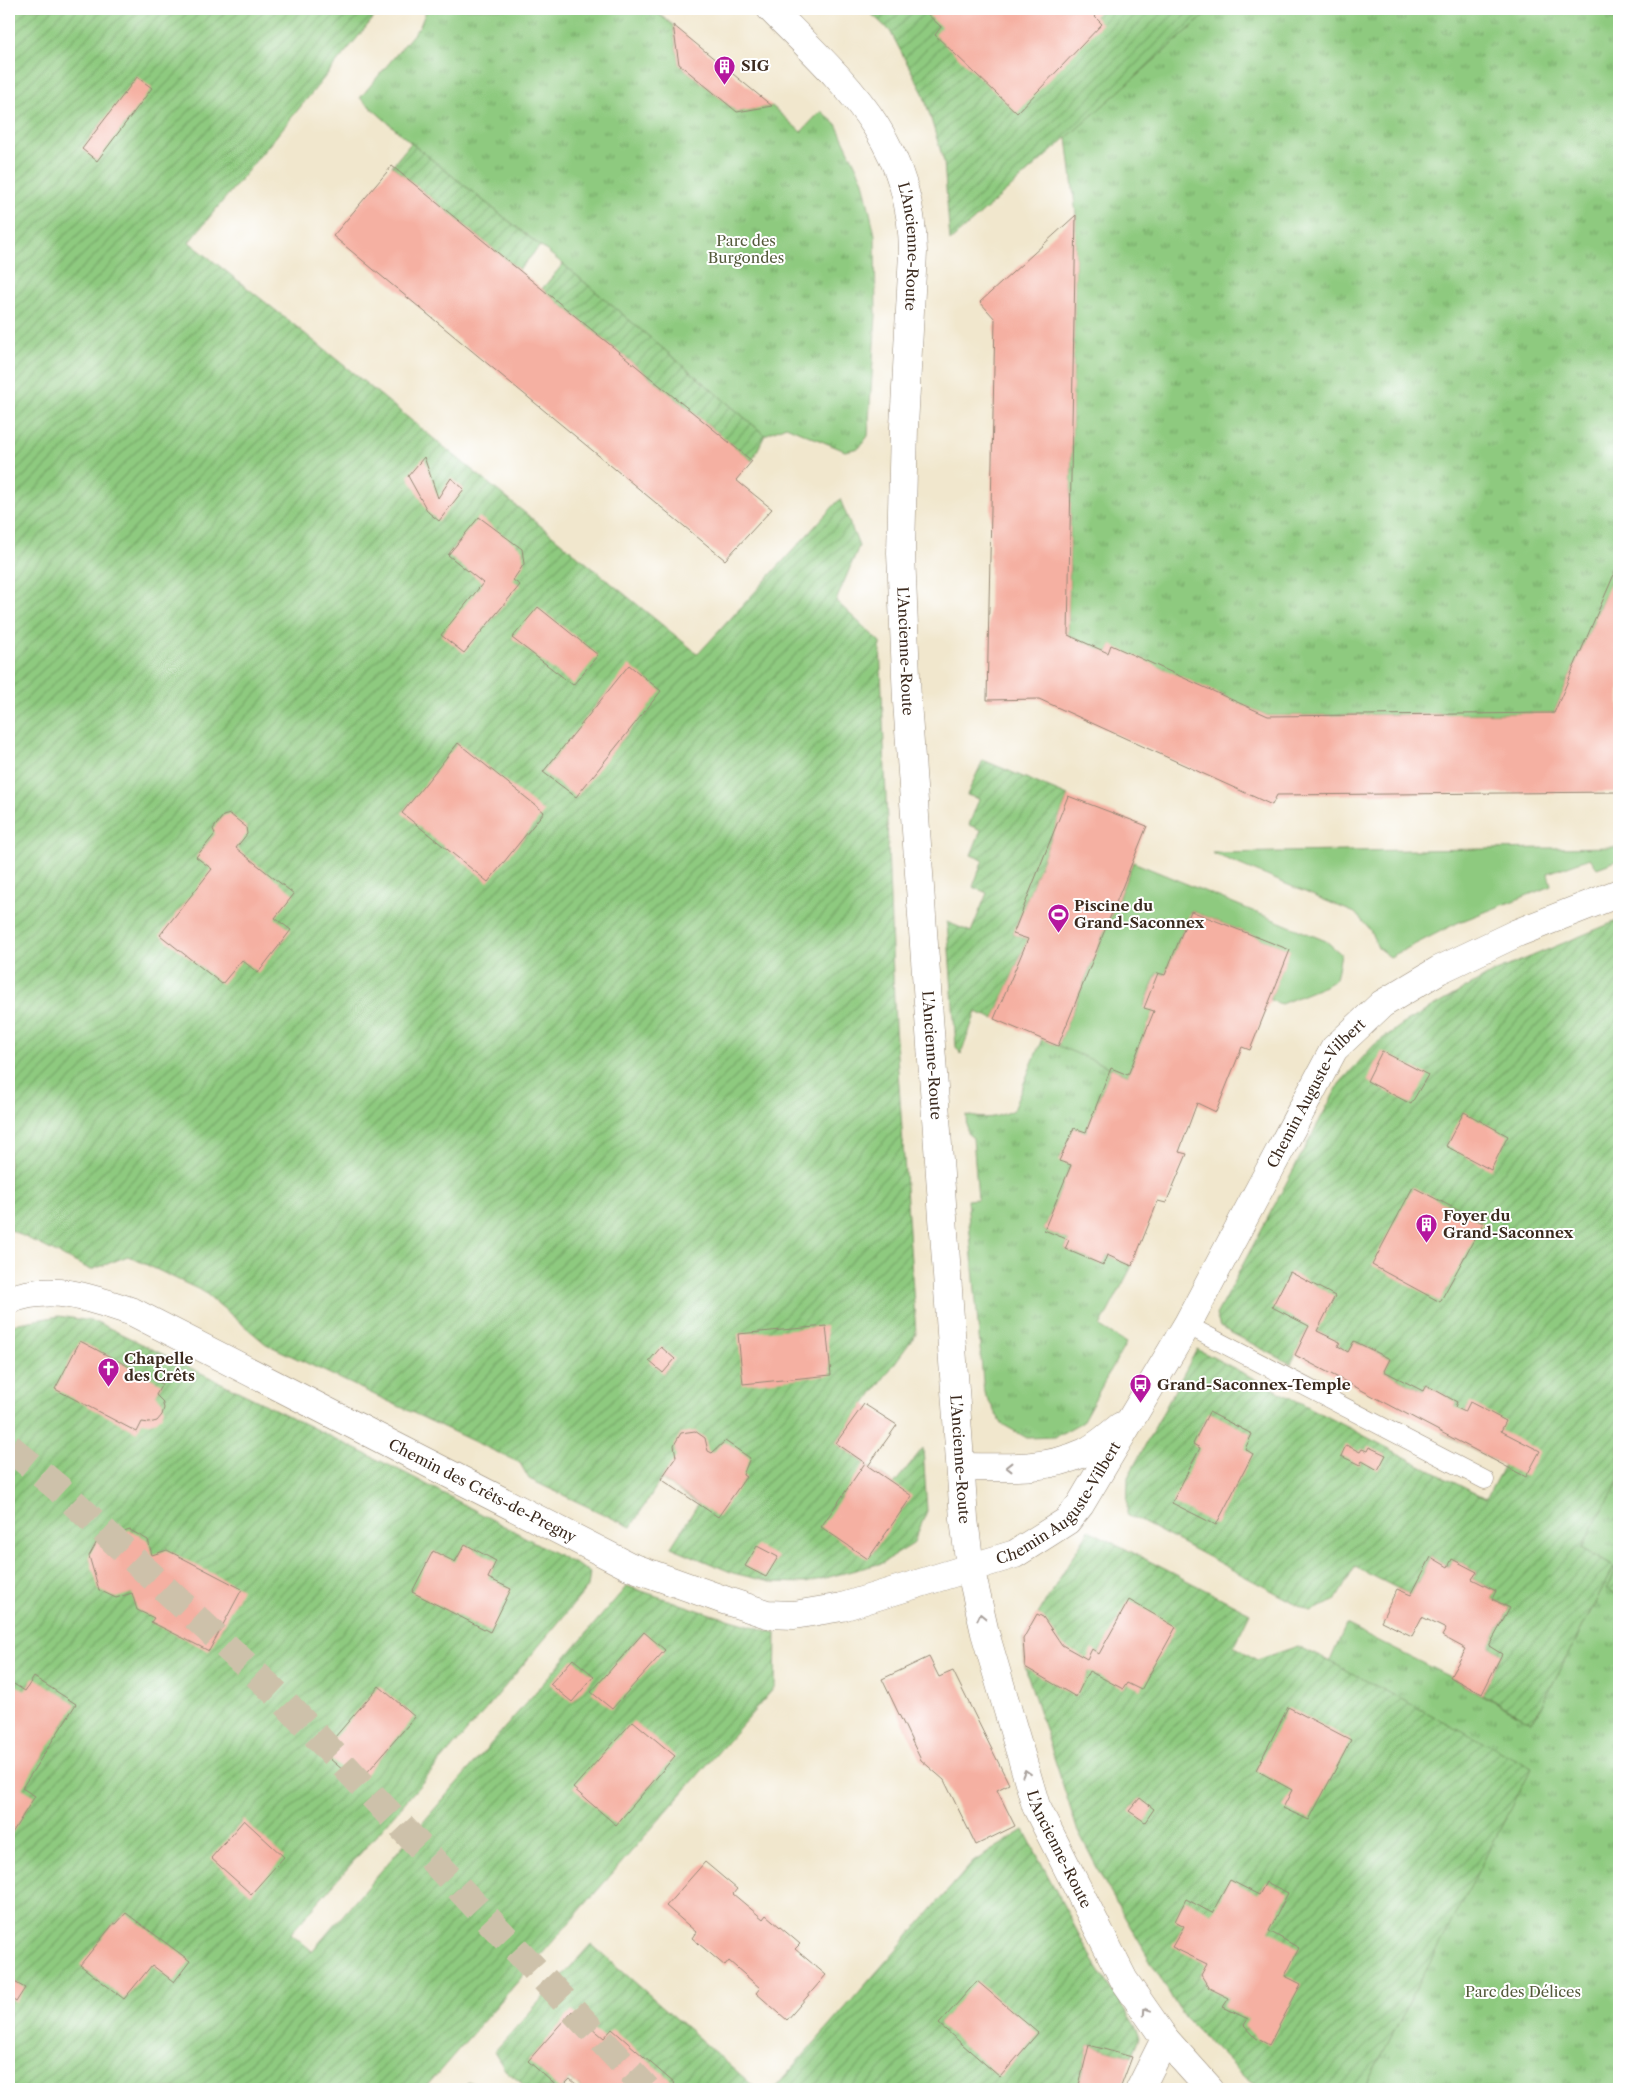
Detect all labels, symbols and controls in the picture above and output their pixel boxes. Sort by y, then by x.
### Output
building icon: SIG [713,54,737,85]
place label: SIG [741,56,770,75]
street label: L'Ancienne-Route [894,180,923,312]
park label: Parc des Burgondes [708,231,784,267]
street label: L'Ancienne-Route [893,586,918,716]
place label: Piscine du Grand-Saconnex [1074,896,1204,932]
sports icon: Piscine du Grand-Saconnex [1046,903,1070,934]
street label: L'Ancienne-Route [918,990,946,1120]
street label: Chemin Auguste-Vilbert [1262,1014,1370,1171]
place label: Foyer du Grand-Saconnex [1443,1206,1573,1242]
building icon: Foyer du Grand-Saconnex [1415,1213,1439,1244]
place label: Chapelle des Crêts [124,1349,195,1385]
church icon: Chapelle des Crêts [96,1356,120,1387]
bus stop icon: Grand-Saconnex-Temple [1129,1373,1153,1404]
place label: Grand-Saconnex-Temple [1157,1375,1351,1394]
street label: L'Ancienne-Route [946,1394,975,1525]
street label: Chemin des Crêts-de-Pregny [385,1435,580,1547]
street label: Chemin Auguste-Vilbert [994,1438,1125,1568]
one-way arrow [1005,1462,1013,1472]
one-way arrow [976,1613,987,1622]
one-way arrow [1022,1770,1032,1778]
street label: L'Ancienne-Route [1023,1788,1096,1911]
park label: Parc des Délices [1465,1982,1581,2001]
one-way arrow [1143,2007,1152,2017]

